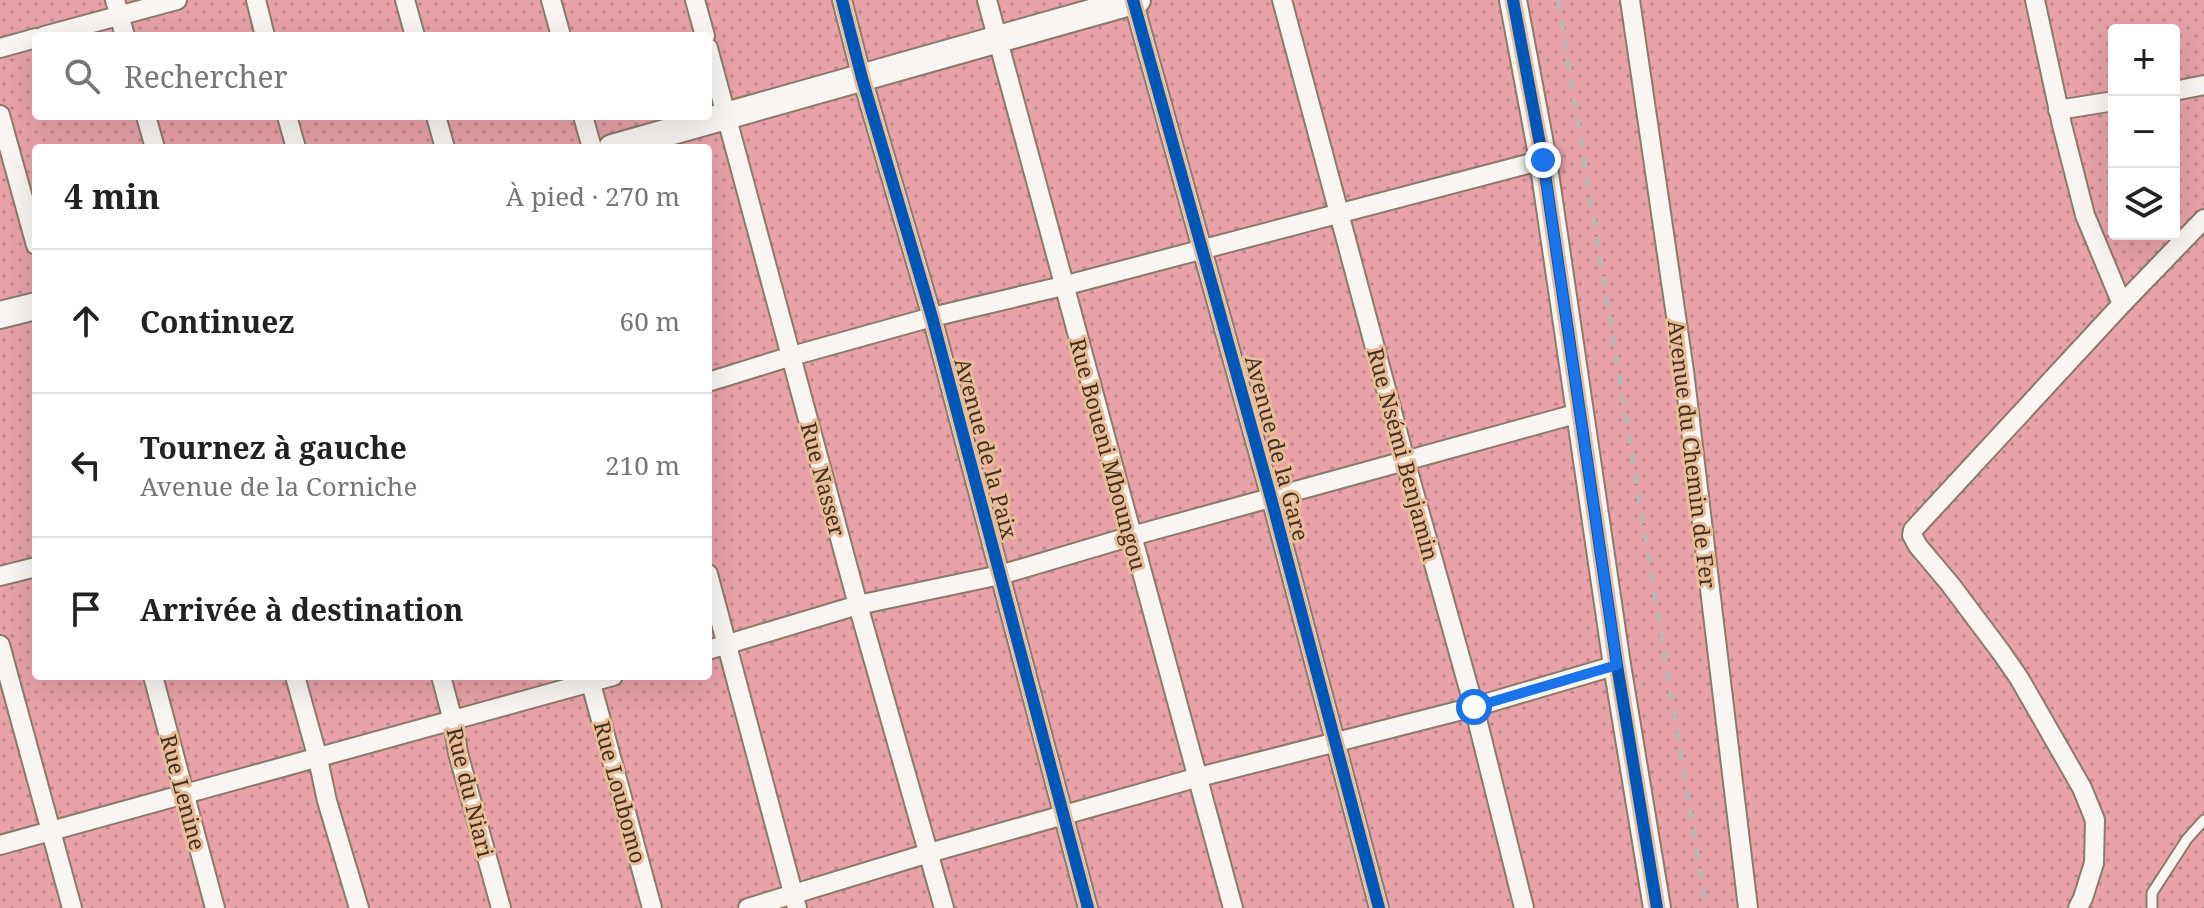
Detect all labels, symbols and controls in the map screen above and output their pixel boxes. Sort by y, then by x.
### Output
map controls [2108,24,2180,240]
button: + [2108,24,2180,96]
search box [32,32,712,120]
icon: search [60,54,104,98]
text: Rechercher [124,56,288,97]
button: − [2108,96,2180,168]
route end [1525,142,1561,178]
button: layers [2108,168,2180,240]
text: 4 min [64,173,160,219]
text: À pied · 270 m [506,178,680,214]
icon: ahead [64,299,108,343]
text: Continuez [140,301,294,342]
text: 60 m [620,303,680,339]
street label: Avenue du Chemin de Fer [1662,318,1724,590]
street label: Rue Boueni Mboungou [1064,335,1154,573]
street label: Rue Nsémi Benjamin [1361,344,1447,564]
street label: Avenue de la Gare [1239,352,1317,544]
street label: Avenue de la Paix [948,354,1026,542]
street label: Rue Nasser [794,419,854,540]
text: Tournez à gauche [140,427,407,468]
icon: left [64,443,108,487]
text: 210 m [605,447,680,483]
text: Avenue de la Corniche [140,468,417,504]
icon: arrive [64,587,108,631]
text: Arrivée à destination [140,589,464,630]
route start [1456,689,1492,725]
street label: Rue Loubomo [588,718,654,866]
street label: Rue du Niari [440,724,502,860]
street label: Rue Lenine [154,731,214,853]

